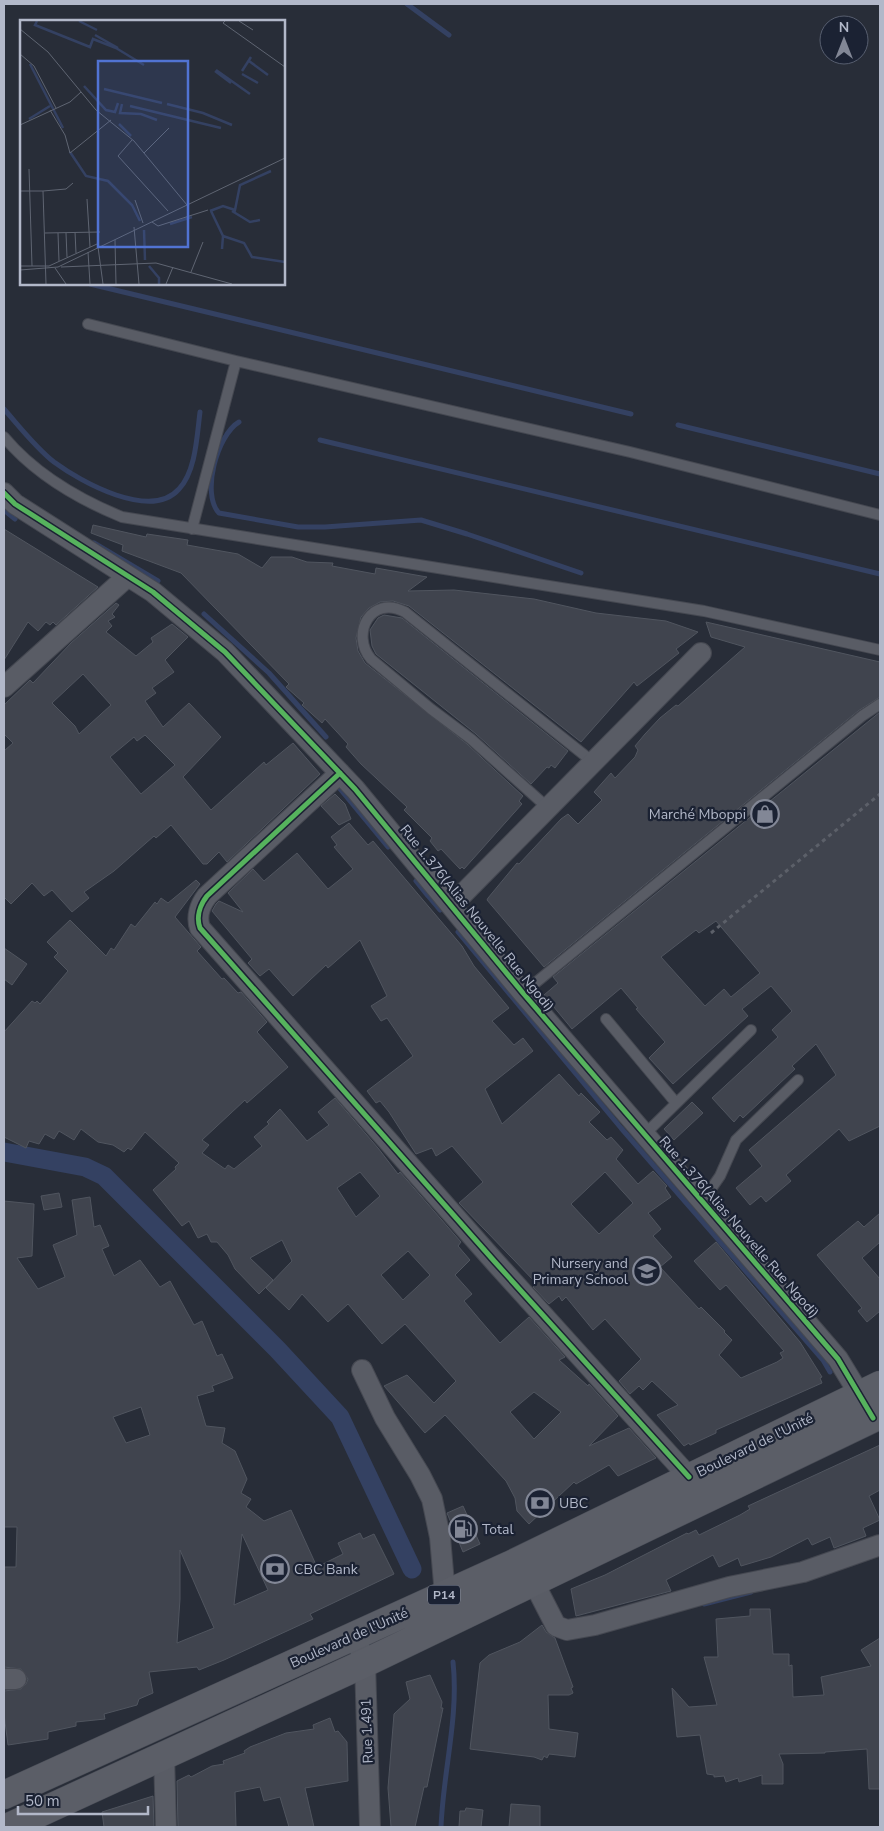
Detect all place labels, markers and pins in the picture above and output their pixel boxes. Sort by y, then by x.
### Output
shop icon: Marché Mboppi [750,799,780,829]
place label: Marché Mboppi [649,805,746,824]
place label: Nursery and Primary School [533,1254,629,1289]
school or university icon: Nursery and Primary School [632,1256,662,1286]
bank icon: UBC [525,1488,555,1518]
place label: UBC [559,1494,588,1513]
fuel station icon: Total [448,1514,478,1544]
place label: Total [482,1520,514,1539]
bank icon: CBC Bank [260,1554,290,1584]
place label: CBC Bank [294,1560,359,1579]

